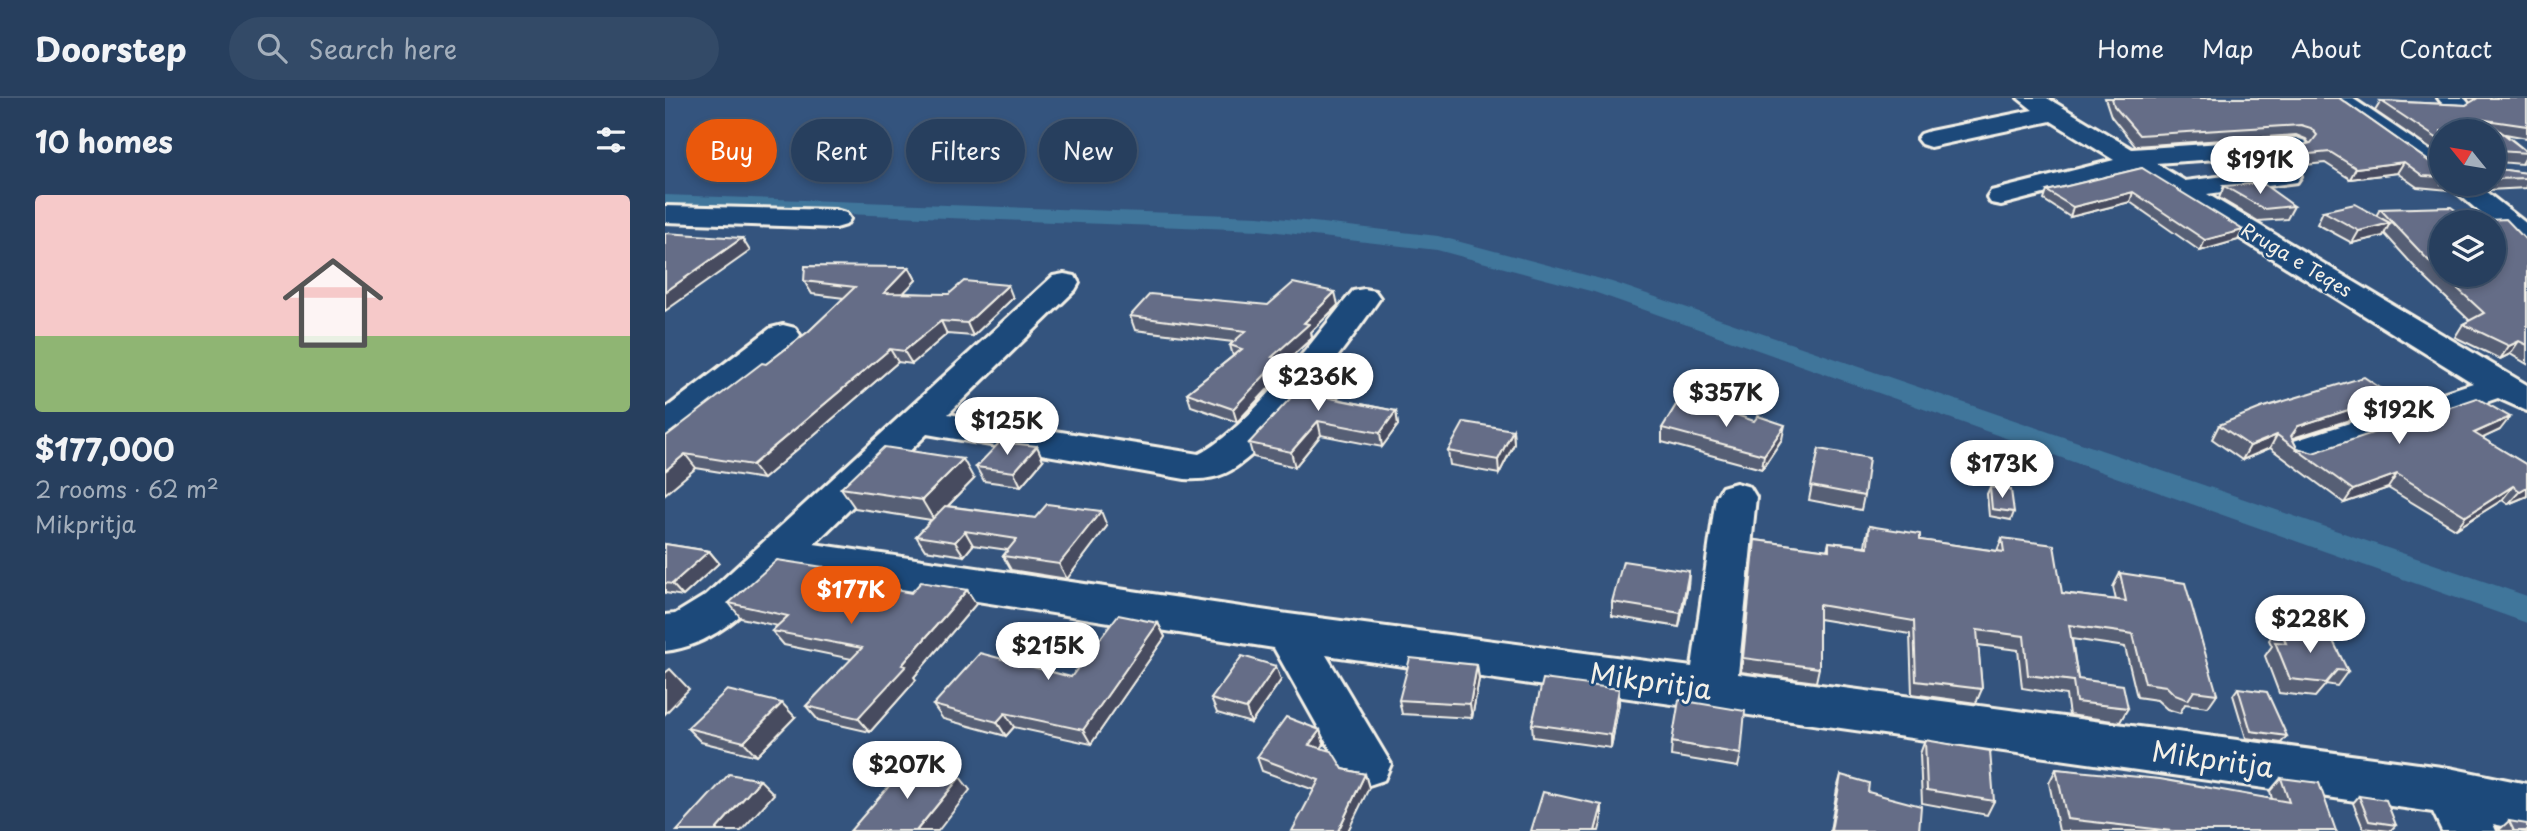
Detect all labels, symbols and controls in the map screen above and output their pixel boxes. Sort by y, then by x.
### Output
search box [229,17,719,80]
text: Doorstep [35,23,187,73]
icon: search [253,29,291,67]
text: Search here [309,29,457,68]
text: Home [2097,30,2164,66]
text: Map [2202,30,2253,66]
text: About [2291,30,2361,66]
text: Contact [2399,30,2492,66]
text: 10 homes [35,118,173,163]
chip: Buy [686,119,777,182]
chip: Rent [791,119,892,182]
chip: Filters [906,119,1025,182]
chip: New [1039,119,1137,182]
north arrow [2429,119,2506,196]
map controls [2429,119,2506,287]
icon: filters [592,121,630,159]
pin: $191K [2211,136,2309,196]
text: $191K [2226,141,2294,176]
button: layers [2429,210,2506,287]
street label: Rruga e Teqes [2236,215,2358,303]
icon: home [270,240,396,366]
pin: $236K [1269,354,1367,413]
text: $236K [1278,358,1358,393]
pin: $357K [1677,370,1775,429]
text: $357K [1689,374,1763,409]
pin: $192K [2350,386,2448,446]
text: $192K [2363,391,2435,426]
pin: $125K [958,398,1056,457]
text: $125K [971,402,1043,437]
text: $177,000 [35,426,175,471]
pin: $173K [1953,440,2051,500]
text: $173K [1966,445,2038,480]
text: 2 rooms · 62 m² [35,471,219,506]
text: Mikpritja [35,506,136,541]
pin: $177K [802,566,900,626]
text: $177K [817,571,885,606]
pin: $228K [2261,596,2359,655]
text: $228K [2271,600,2349,635]
pin: $215K [999,622,1097,682]
text: $215K [1012,627,1084,662]
street label: Mikpritja [1587,650,1715,710]
street label: Mikpritja [2149,728,2277,788]
pin: $207K [858,742,956,801]
text: $207K [869,746,945,781]

